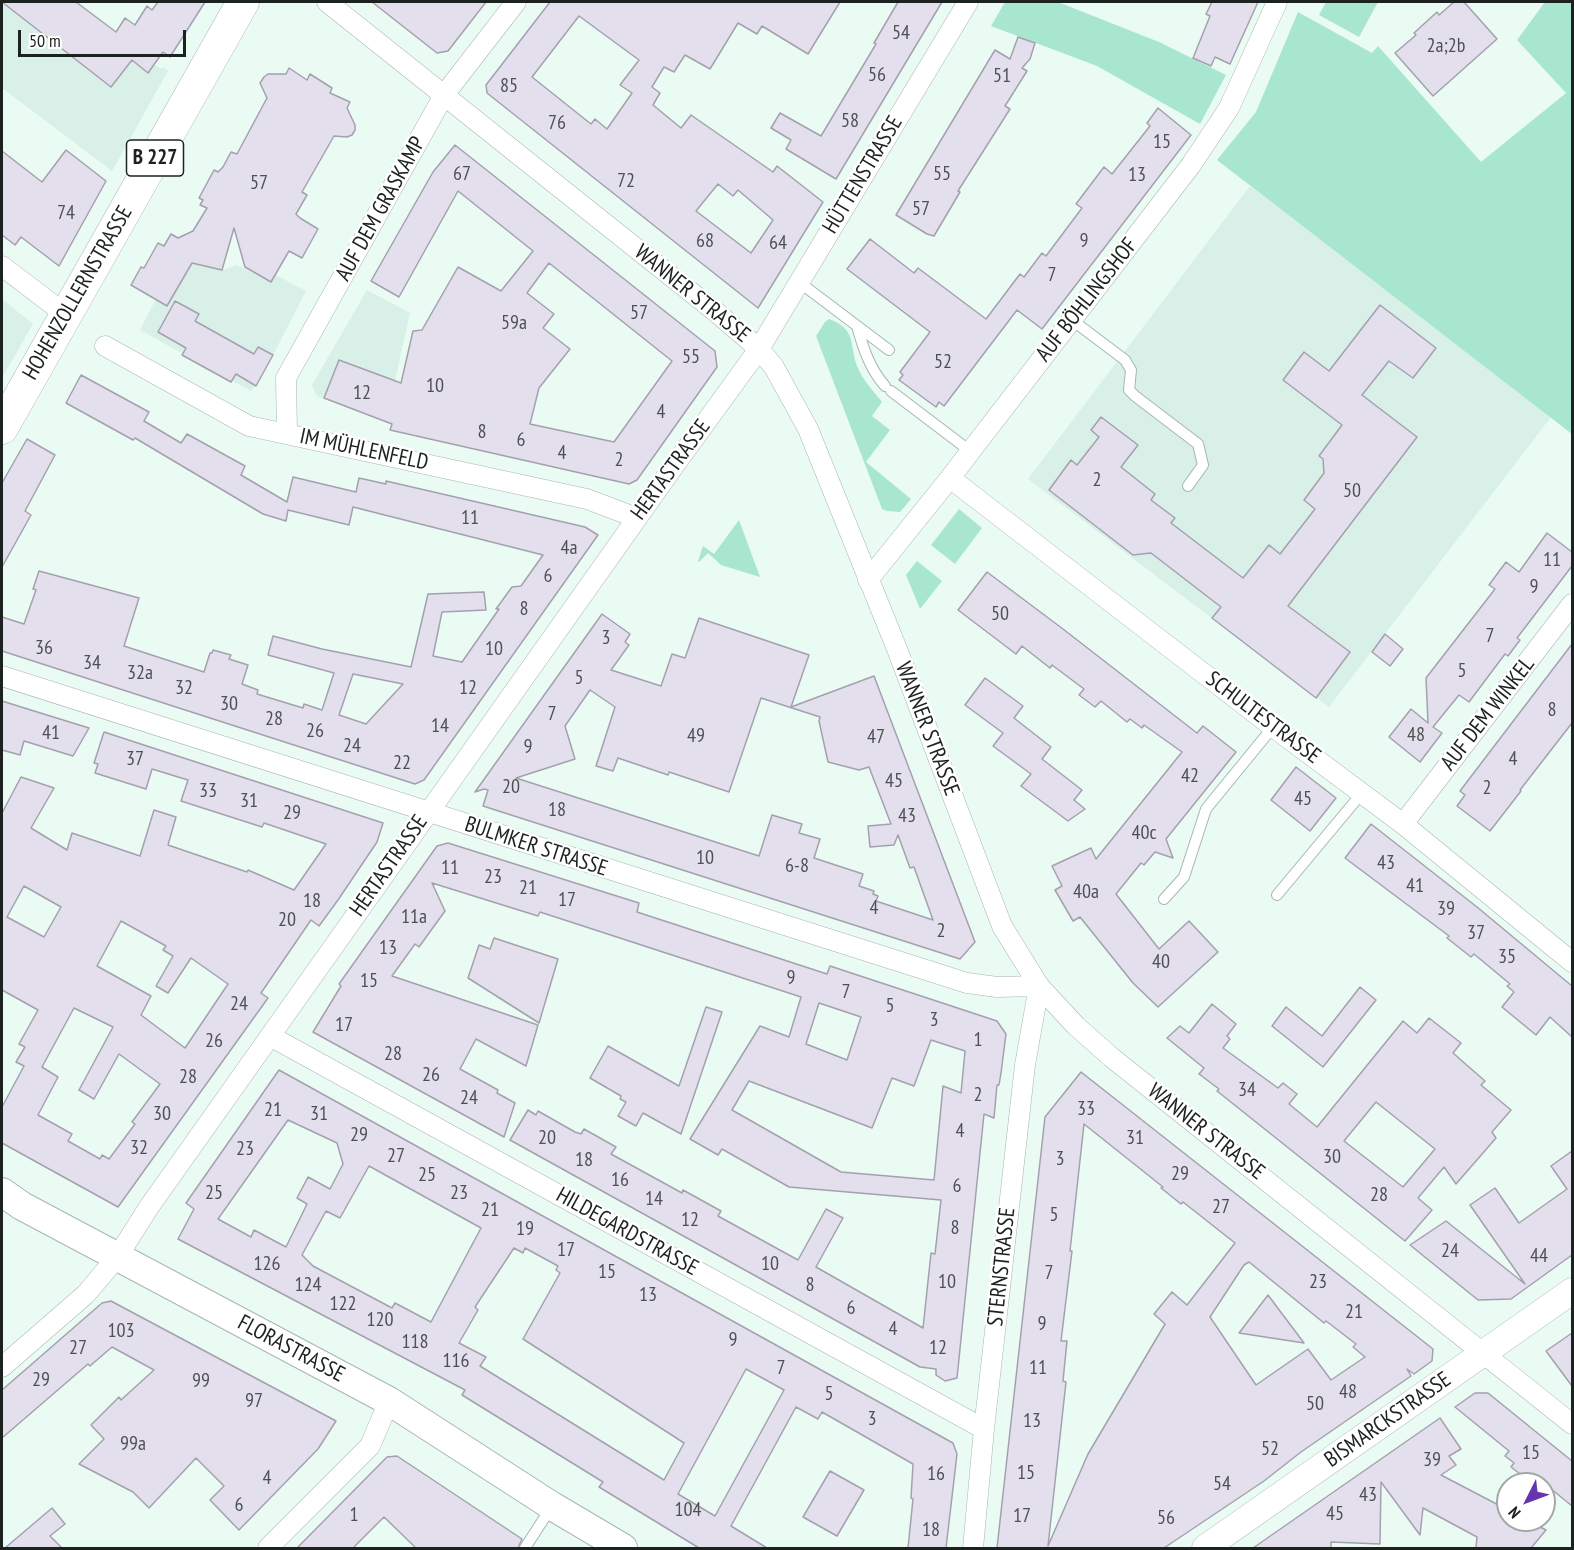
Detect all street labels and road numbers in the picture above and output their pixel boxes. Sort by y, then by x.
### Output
street label: HÜTTENSTRASSE [818,111,908,239]
street label: AUF DEM GRASKAMP [331,132,431,286]
road number: B 227 [126,140,184,176]
street label: HOHENZOLLERNSTRASSE [17,201,139,385]
street label: AUF BÖHLINGSHOF [1031,233,1143,367]
street label: WANNER STRASSE [629,239,755,349]
street label: HERTASTRASSE [626,415,716,525]
street label: IM MÜHLENFELD [297,424,431,476]
street label: AUF DEM WINKEL [1436,652,1540,776]
street label: WANNER STRASSE [889,658,965,800]
street label: SCHULTESTRASSE [1200,666,1326,770]
street label: HERTASTRASSE [344,810,434,922]
street label: BULMKER STRASSE [461,812,611,882]
street label: WANNER STRASSE [1142,1078,1270,1186]
street label: HILDEGARDSTRASSE [551,1182,703,1282]
street label: STERNSTRASSE [983,1206,1021,1328]
street label: FLORASTRASSE [233,1310,349,1388]
street label: BISMARCKSTRASSE [1320,1367,1456,1473]

